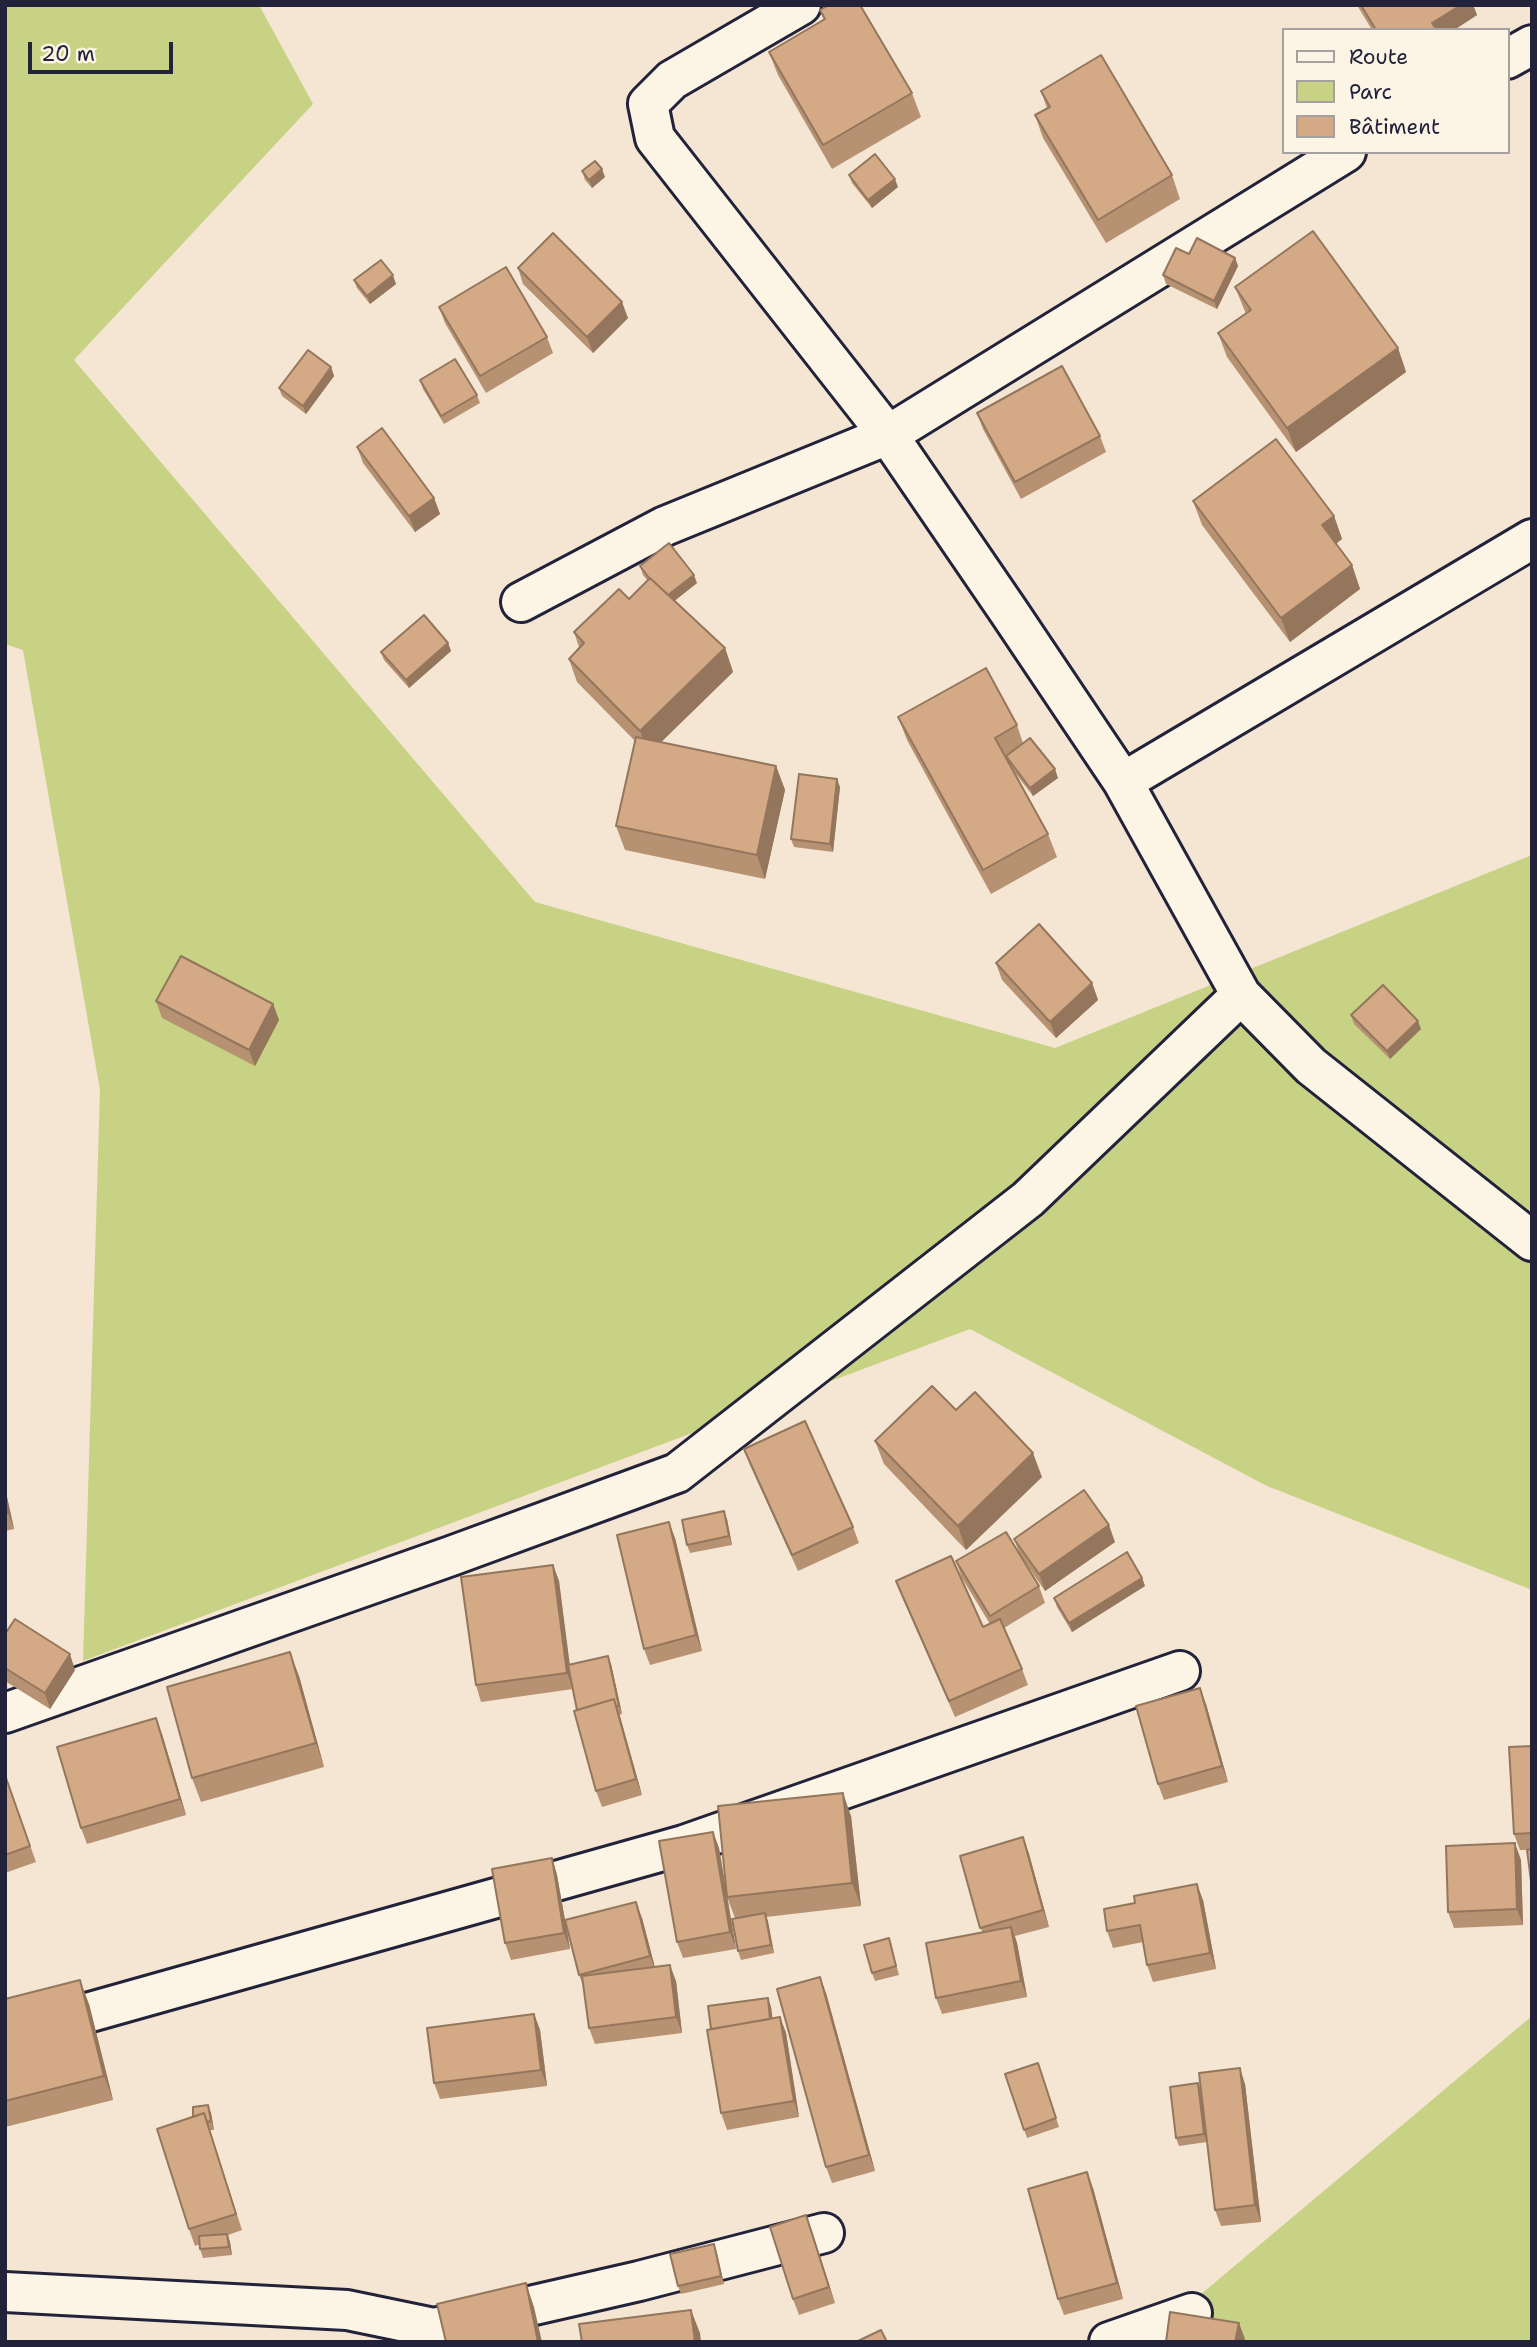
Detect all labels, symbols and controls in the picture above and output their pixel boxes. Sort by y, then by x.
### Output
scale bar [32,28,177,72]
legend [1282,28,1509,154]
text: 20 m [41,40,95,68]
text: Route [1349,43,1408,71]
text: Parc [1349,78,1392,106]
text: Bâtiment [1349,113,1440,141]

